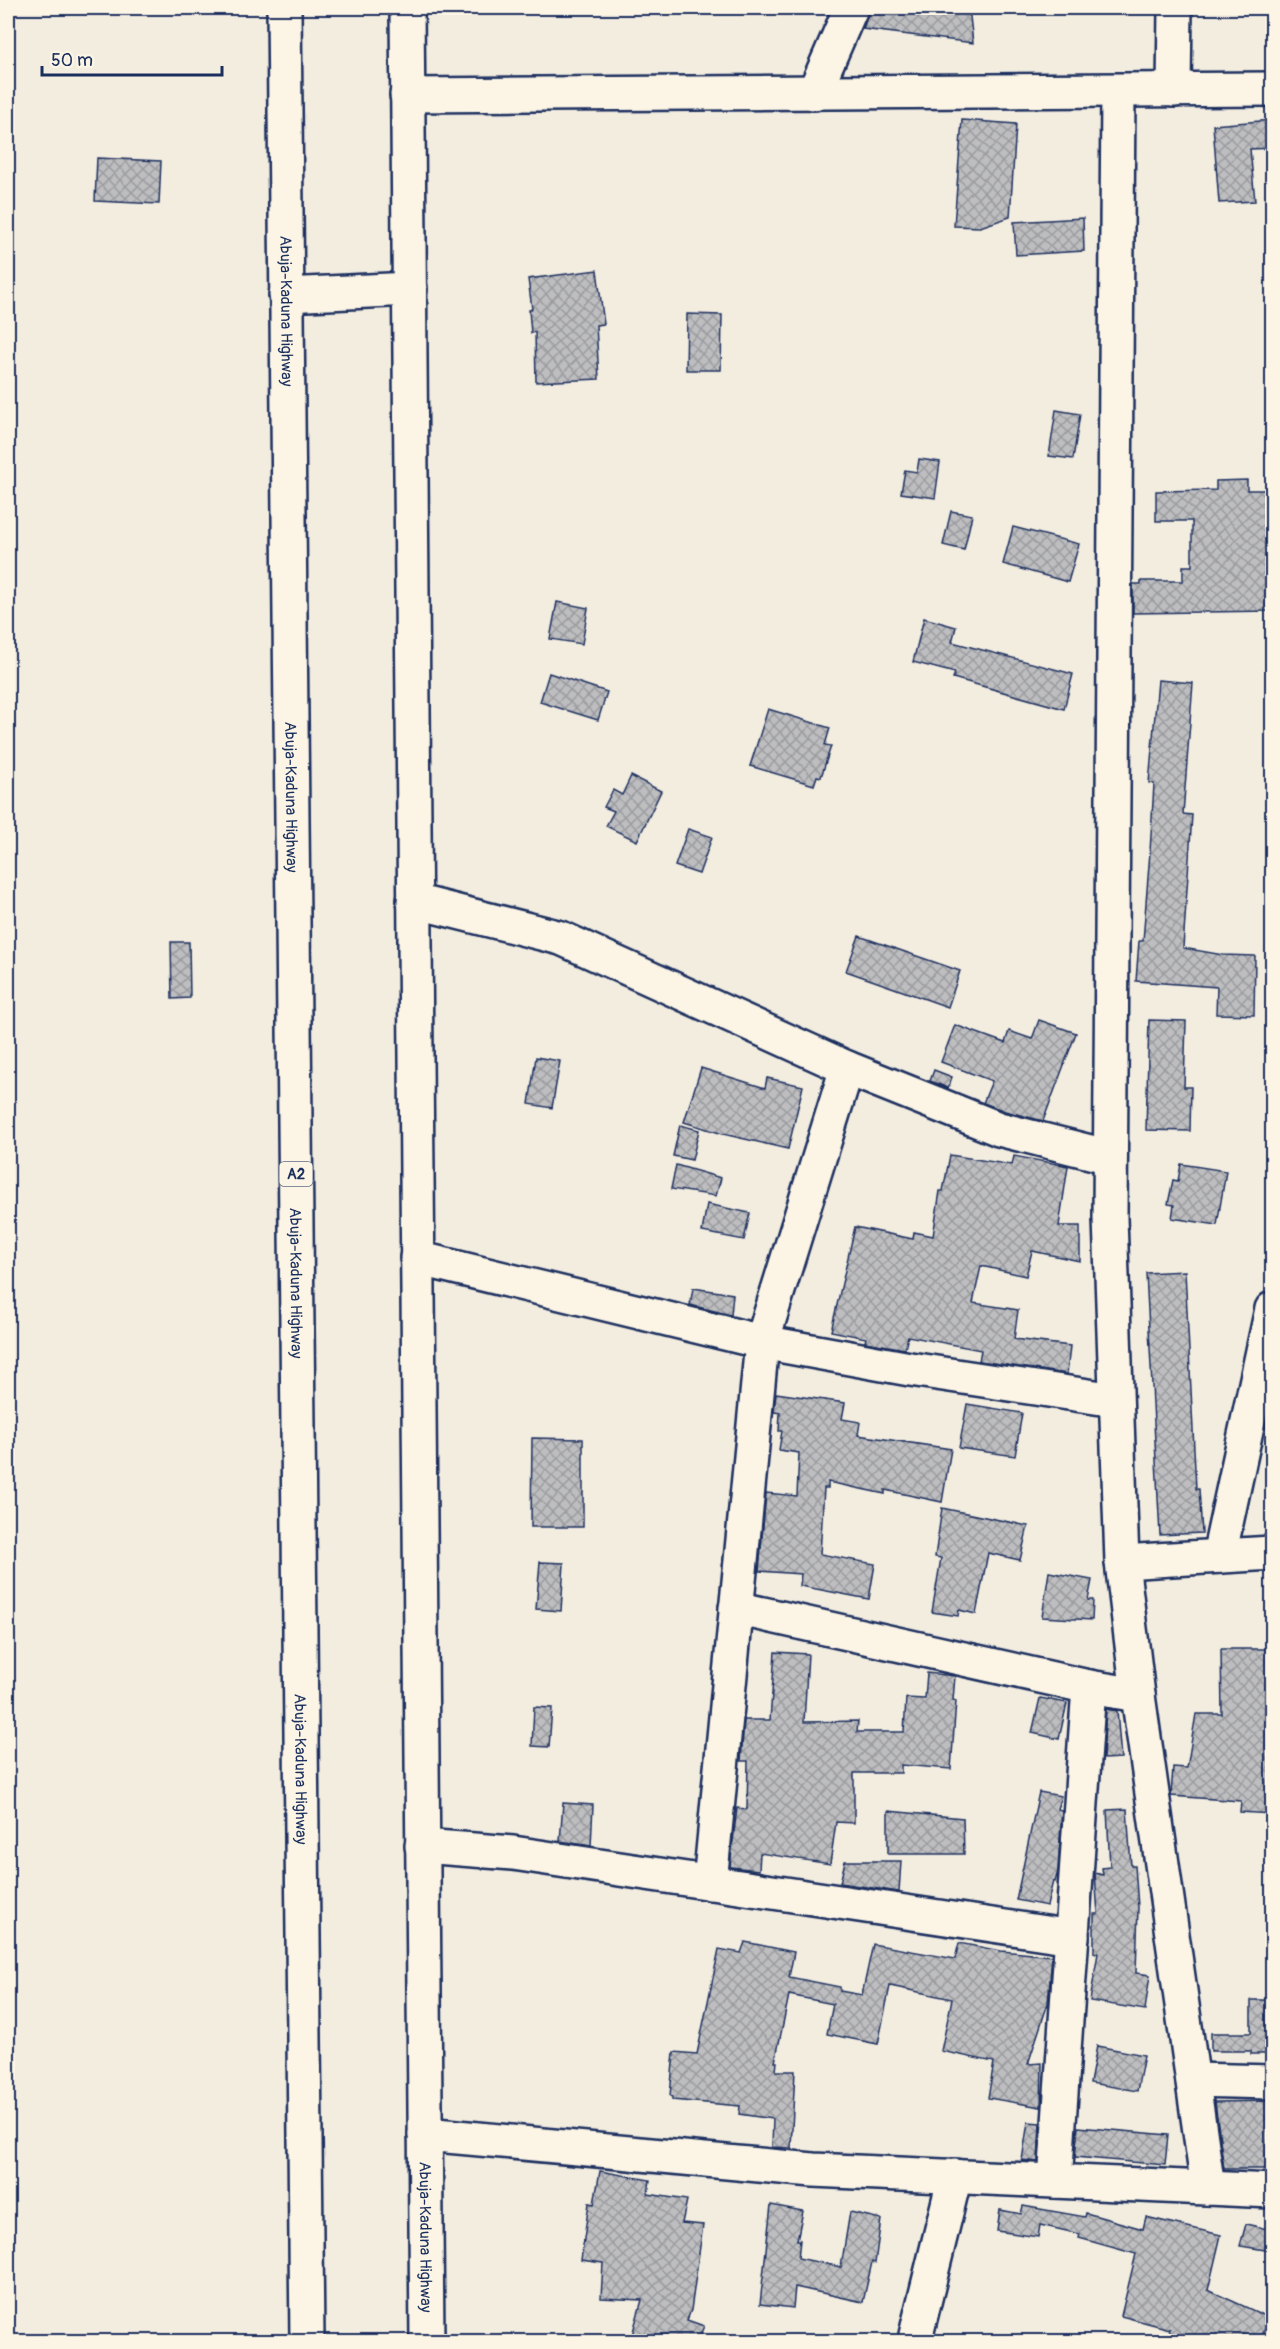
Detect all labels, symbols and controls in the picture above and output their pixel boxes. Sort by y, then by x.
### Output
scale bar [42,39,222,77]
text: 50 m [51,49,93,72]
street label: Abuja-Kaduna Highway [275,235,297,387]
street label: Abuja-Kaduna Highway [280,721,302,873]
road number: A2 [280,1162,312,1186]
street label: Abuja-Kaduna Highway [285,1207,306,1359]
street label: Abuja-Kaduna Highway [290,1693,311,1845]
street label: Abuja-Kaduna Highway [414,2161,436,2313]

